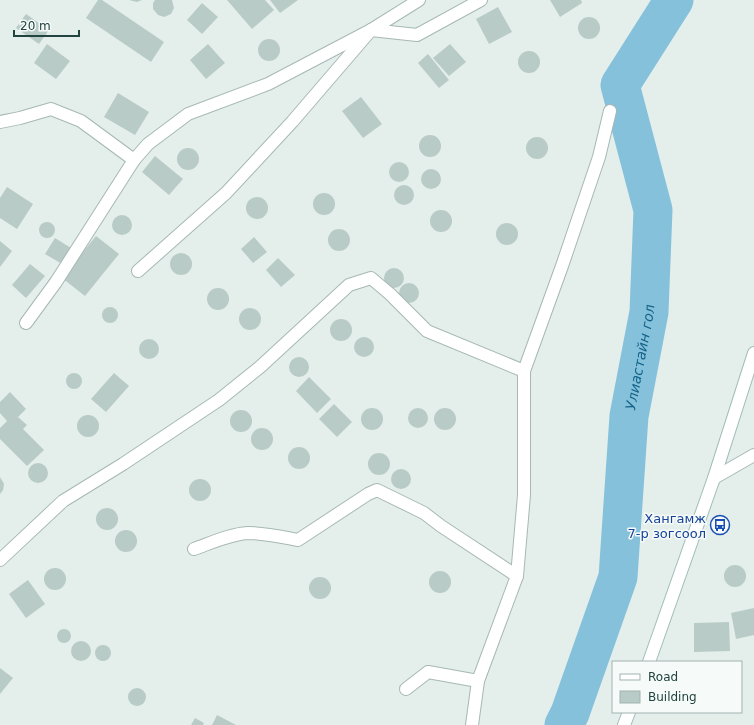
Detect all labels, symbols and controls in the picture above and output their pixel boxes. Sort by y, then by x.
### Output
scale bar [14,12,79,38]
text: 20 m [20,19,51,33]
water label: Улиастайн гол [622,304,657,411]
place label: Хангамж 7-р зогсоол [628,511,706,541]
bus stop icon: Хангамж 7-р зогсоол [709,514,731,536]
legend [612,661,742,713]
text: Road [648,670,678,684]
text: Building [648,690,697,704]

